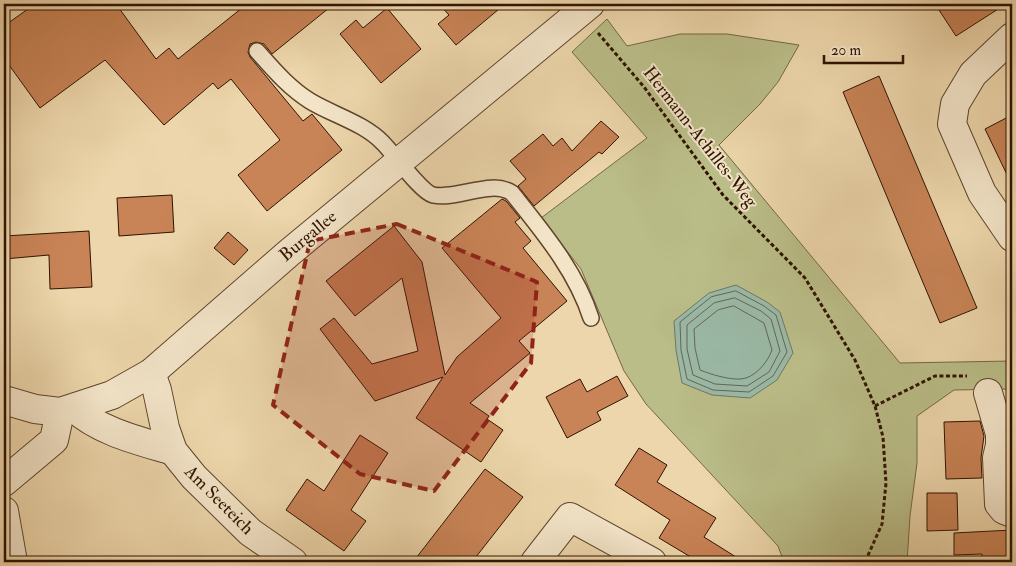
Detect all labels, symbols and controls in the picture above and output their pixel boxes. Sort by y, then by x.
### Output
scale bar [824,32,902,64]
text: 20 m [831,41,861,60]
street label: Hermann-Achilles-Weg [638,62,763,213]
street label: Burgallee [274,205,342,267]
street label: Am Seeteich [179,460,259,540]

